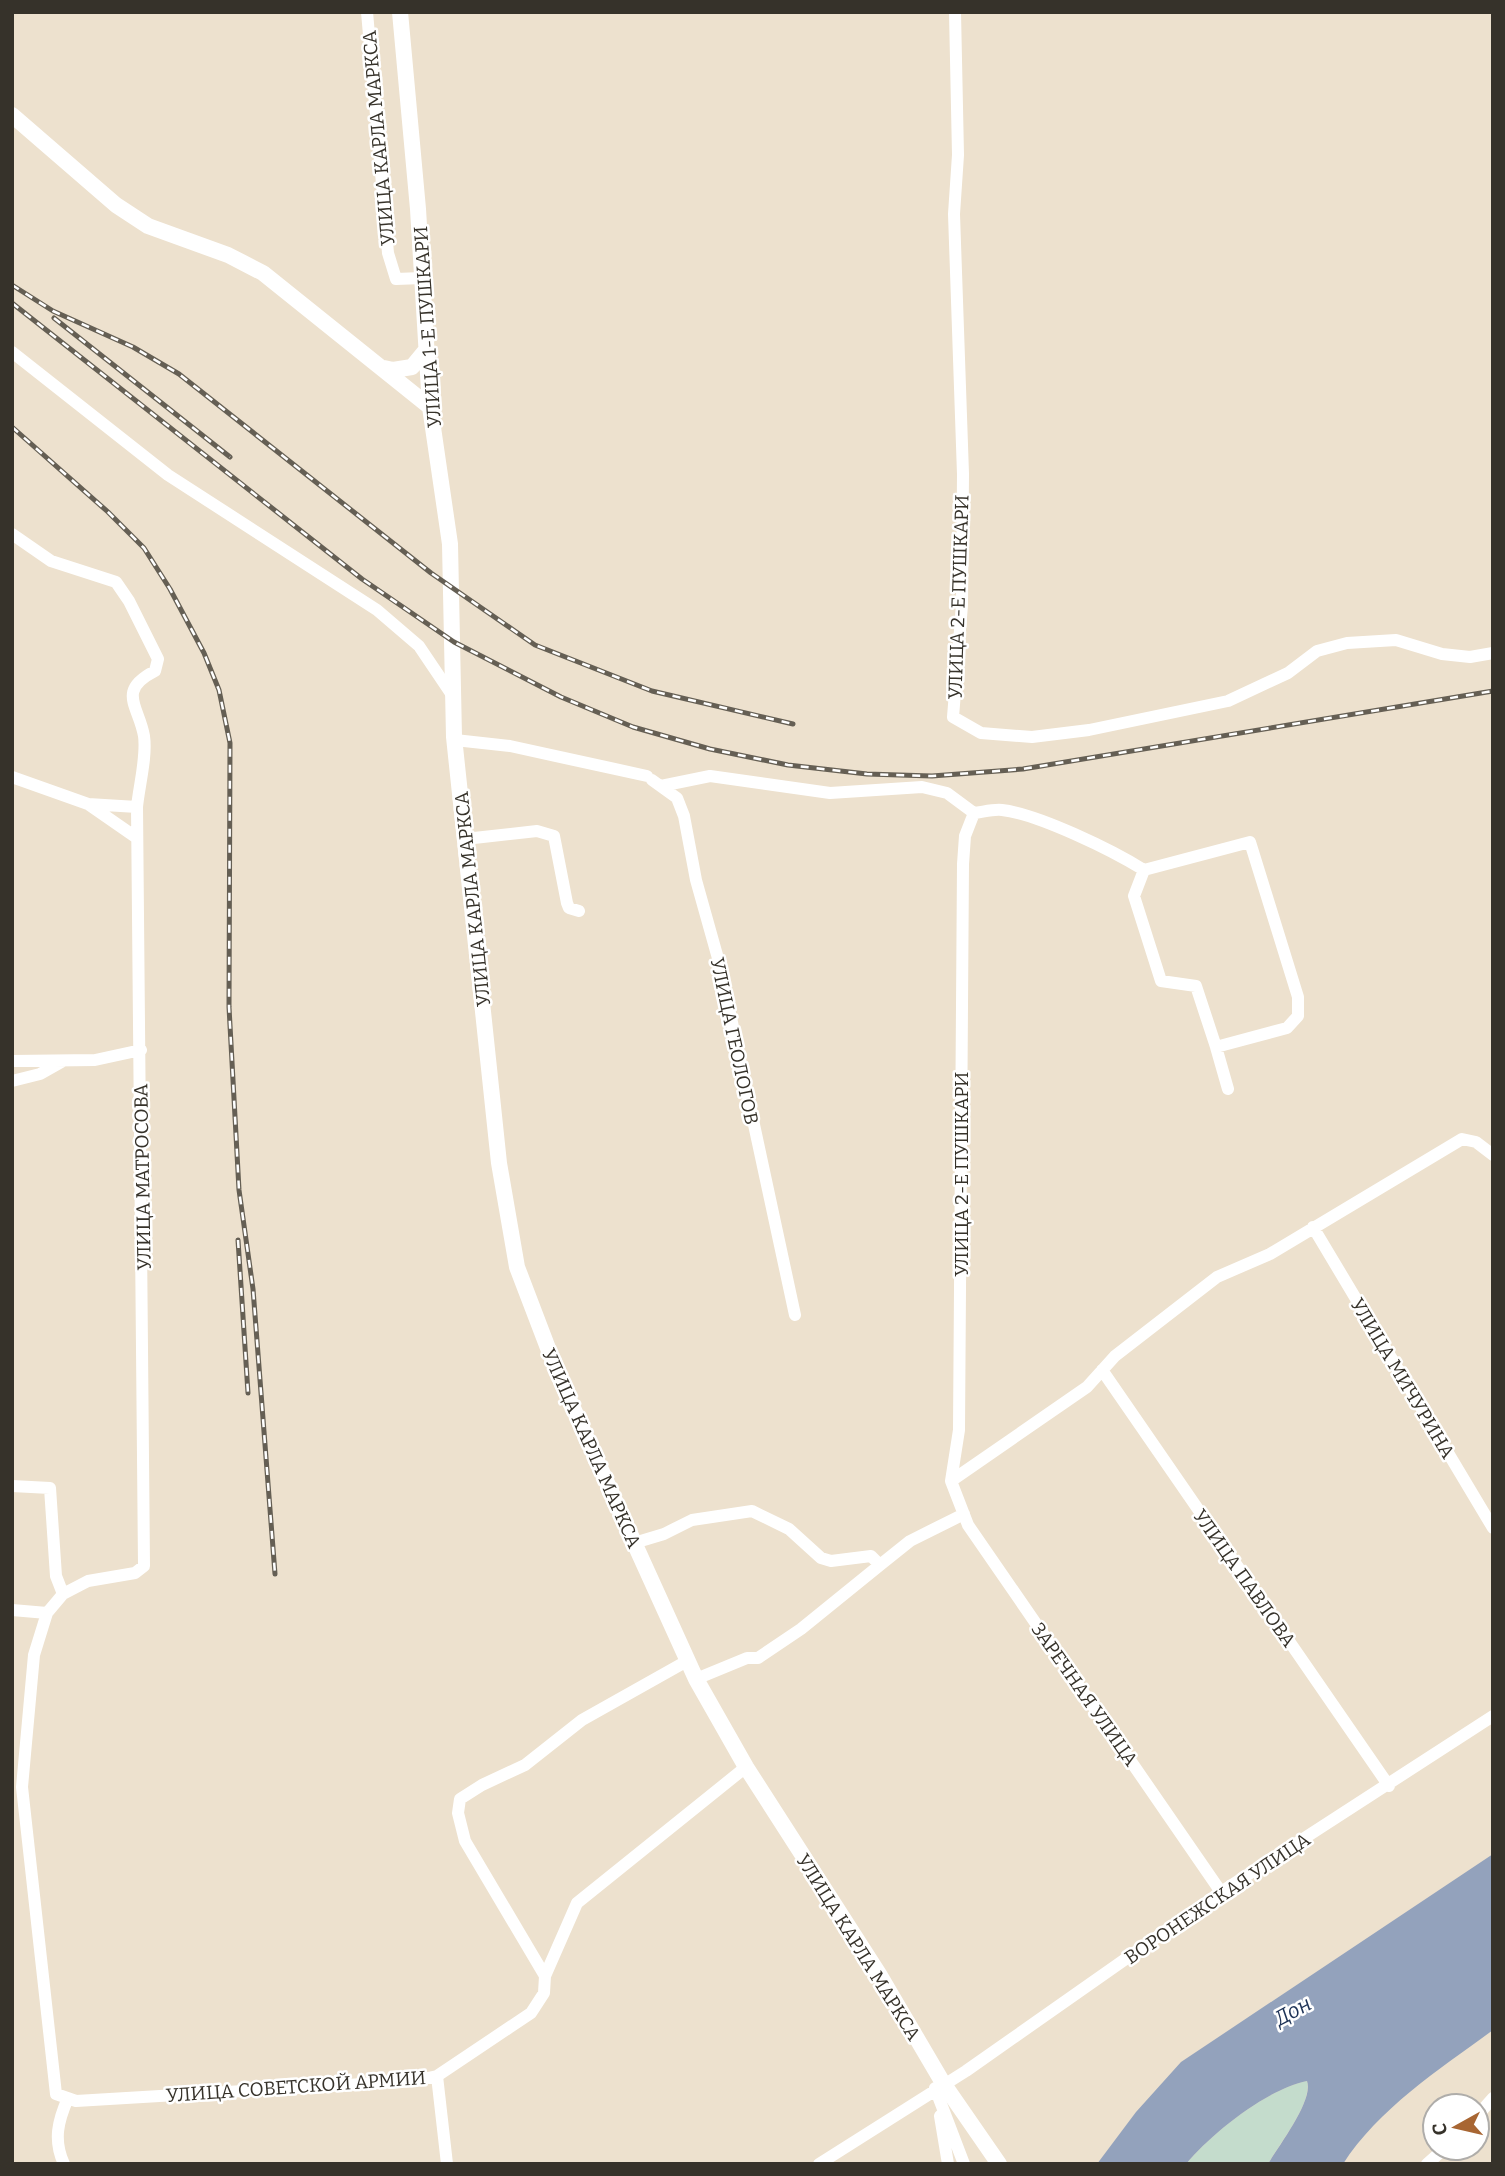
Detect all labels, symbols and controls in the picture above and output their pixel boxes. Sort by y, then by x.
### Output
street label: УЛИЦА КАРЛА МАРКСА [358,29,399,247]
street label: УЛИЦА 1-Е ПУШКАРИ [409,225,446,429]
street label: УЛИЦА 2-Е ПУШКАРИ [943,494,974,700]
street label: УЛИЦА КАРЛА МАРКСА [450,790,495,1008]
street label: УЛИЦА ГЕОЛОГОВ [706,955,763,1127]
street label: УЛИЦА 2-Е ПУШКАРИ [950,1072,973,1276]
street label: УЛИЦА МАТРОСОВА [129,1083,156,1271]
street label: УЛИЦА МИЧУРИНА [1346,1294,1460,1463]
street label: УЛИЦА КАРЛА МАРКСА [537,1345,646,1552]
street label: УЛИЦА ПАВЛОВА [1189,1505,1301,1652]
street label: ЗАРЕЧНАЯ УЛИЦА [1026,1618,1143,1771]
street label: ВОРОНЕЖСКАЯ УЛИЦА [1120,1827,1315,1969]
street label: УЛИЦА КАРЛА МАРКСА [792,1850,926,2045]
water label: Дон [1268,1991,1316,2032]
street label: УЛИЦА СОВЕТСКОЙ АРМИИ [165,2066,427,2107]
north arrow [1421,2092,1491,2162]
text: С [1427,2122,1452,2137]

